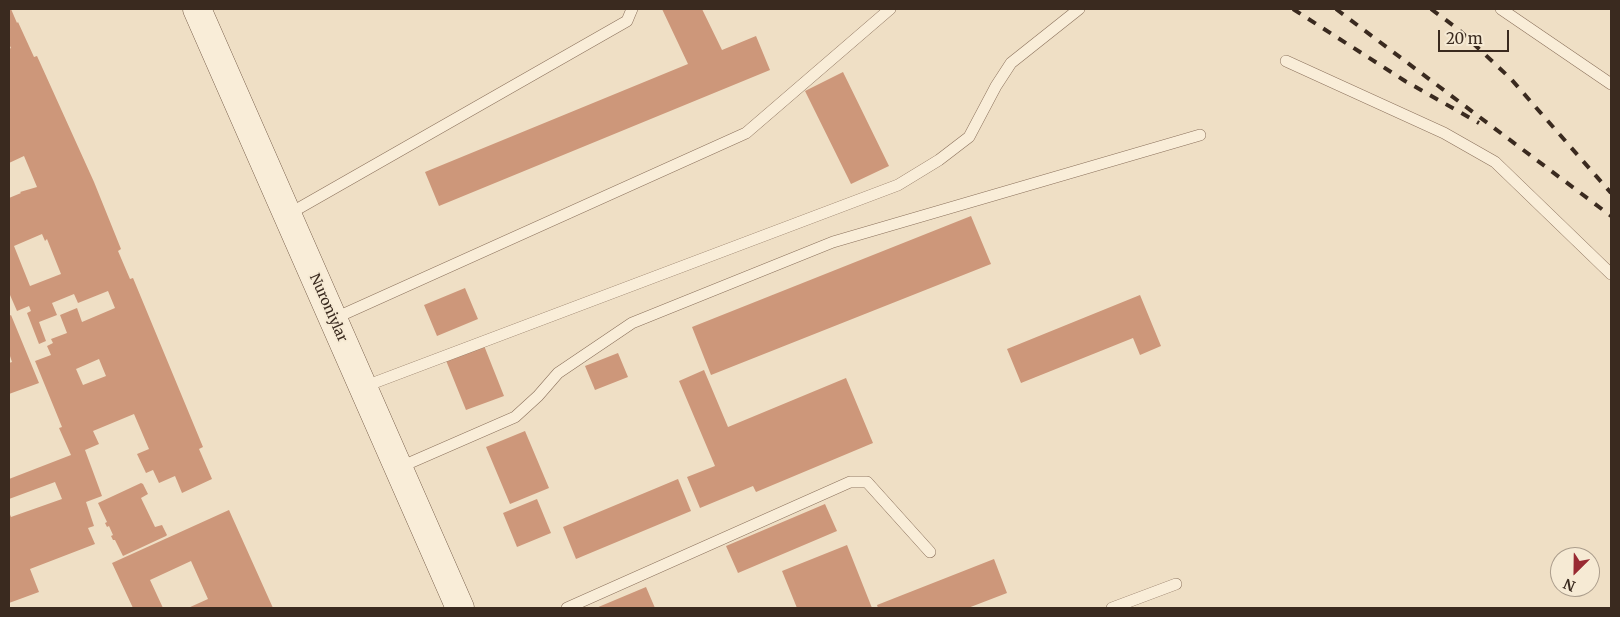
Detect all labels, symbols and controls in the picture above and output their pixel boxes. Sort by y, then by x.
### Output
scale bar [1440,20,1511,52]
text: 20 m [1446,29,1483,48]
street label: Nuroniylar [306,271,350,345]
north arrow [1550,547,1600,597]
text: N [1561,574,1578,595]

